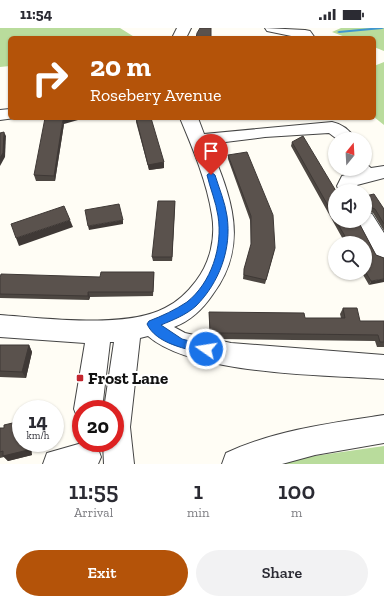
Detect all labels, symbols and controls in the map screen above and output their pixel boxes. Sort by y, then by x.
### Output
text: 11:54 [20,5,52,23]
text: 20 m [90,50,151,83]
icon: right [24,52,76,104]
text: Rosebery Avenue [90,84,221,106]
north arrow [328,132,372,176]
map controls [328,132,372,280]
pin [194,134,228,175]
icon: arrive [200,140,222,162]
button: sound [328,184,372,228]
button: search [328,236,372,280]
position arrow [185,328,227,370]
place label: Frost Lane [88,368,168,388]
marker: Frost Lane [75,373,85,383]
speed limit sign: 20 [72,400,124,452]
text: 14 [28,409,48,433]
text: km/h [27,430,49,442]
text: 11:55 [69,476,118,505]
text: 1 [193,476,203,505]
text: 100 [278,476,315,505]
text: Arrival [74,505,113,520]
text: min [187,505,209,520]
text: m [291,505,302,520]
button: Exit [16,550,188,596]
button: Share [196,550,368,596]

